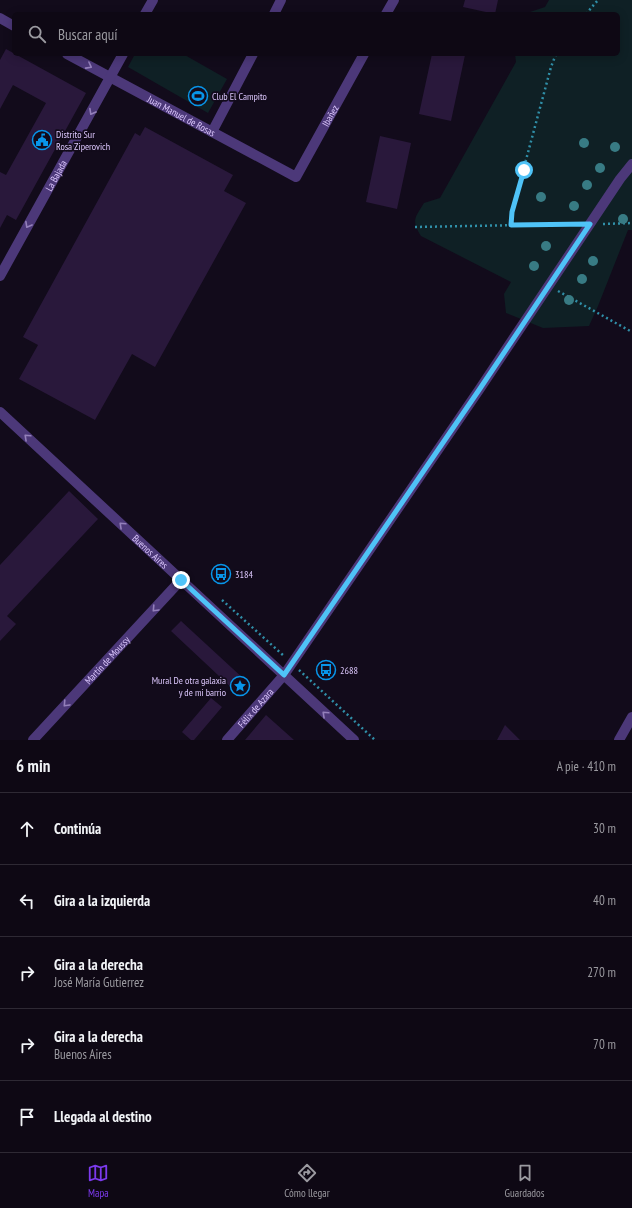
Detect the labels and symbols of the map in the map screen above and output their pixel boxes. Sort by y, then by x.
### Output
one-way arrow [85,61,92,68]
sports icon: Club El Campito [187,85,209,107]
place label: Club El Campito [212,90,267,103]
street label: Juan Manuel de Rosas [144,92,218,139]
street label: Ibañez [319,102,341,129]
one-way arrow [89,107,96,115]
place label: Distrito Sur Rosa Ziperovich [56,128,110,153]
public building icon: Distrito Sur Rosa Ziperovich [31,129,53,151]
street label: La Bajada [42,158,70,193]
route start [515,161,533,179]
one-way arrow [26,221,33,228]
one-way arrow [24,435,31,442]
one-way arrow [119,522,127,530]
street label: Buenos Aires [130,531,172,572]
bus stop icon: 3184 [210,563,232,585]
place label: 3184 [235,568,254,581]
route end [172,571,190,589]
one-way arrow [152,604,159,612]
street label: Martín de Moussy [82,633,133,687]
bus stop icon: 2688 [315,659,337,681]
place label: 2688 [340,664,358,677]
place label: Mural De otra galaxia y de mi barrio [152,674,226,699]
place icon: Mural De otra galaxia y de mi barrio [229,675,251,697]
street label: Félix de Azara [235,685,276,730]
one-way arrow [63,699,71,707]
one-way arrow [322,711,330,718]

